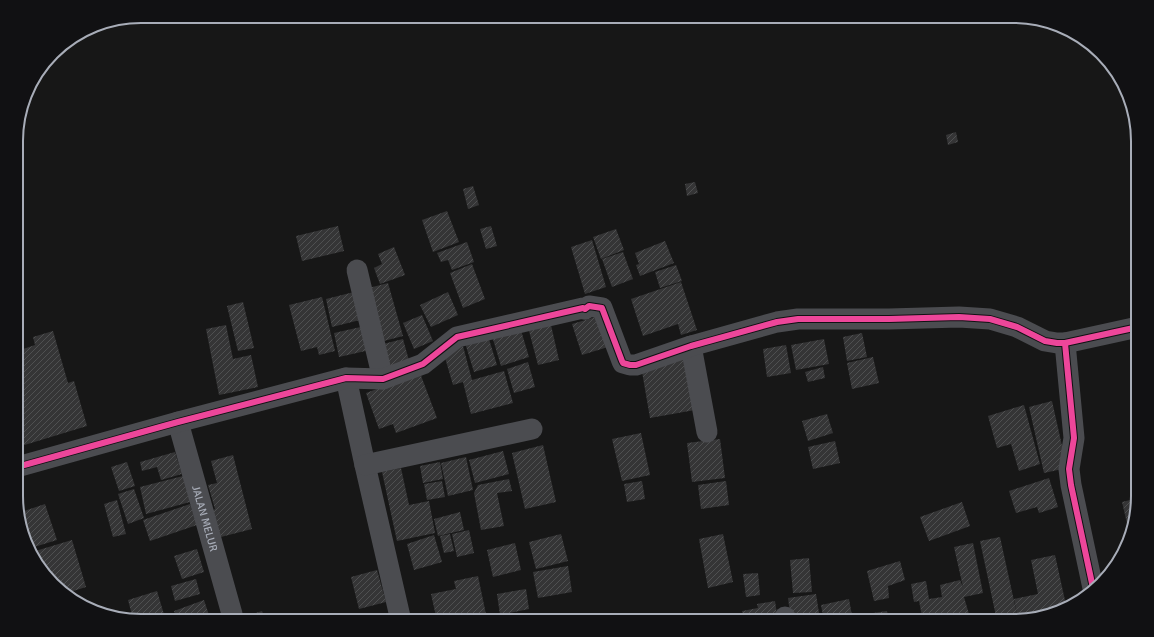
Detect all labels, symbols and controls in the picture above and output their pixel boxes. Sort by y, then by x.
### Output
street label: JALAN MELUR [189,484,220,553]

